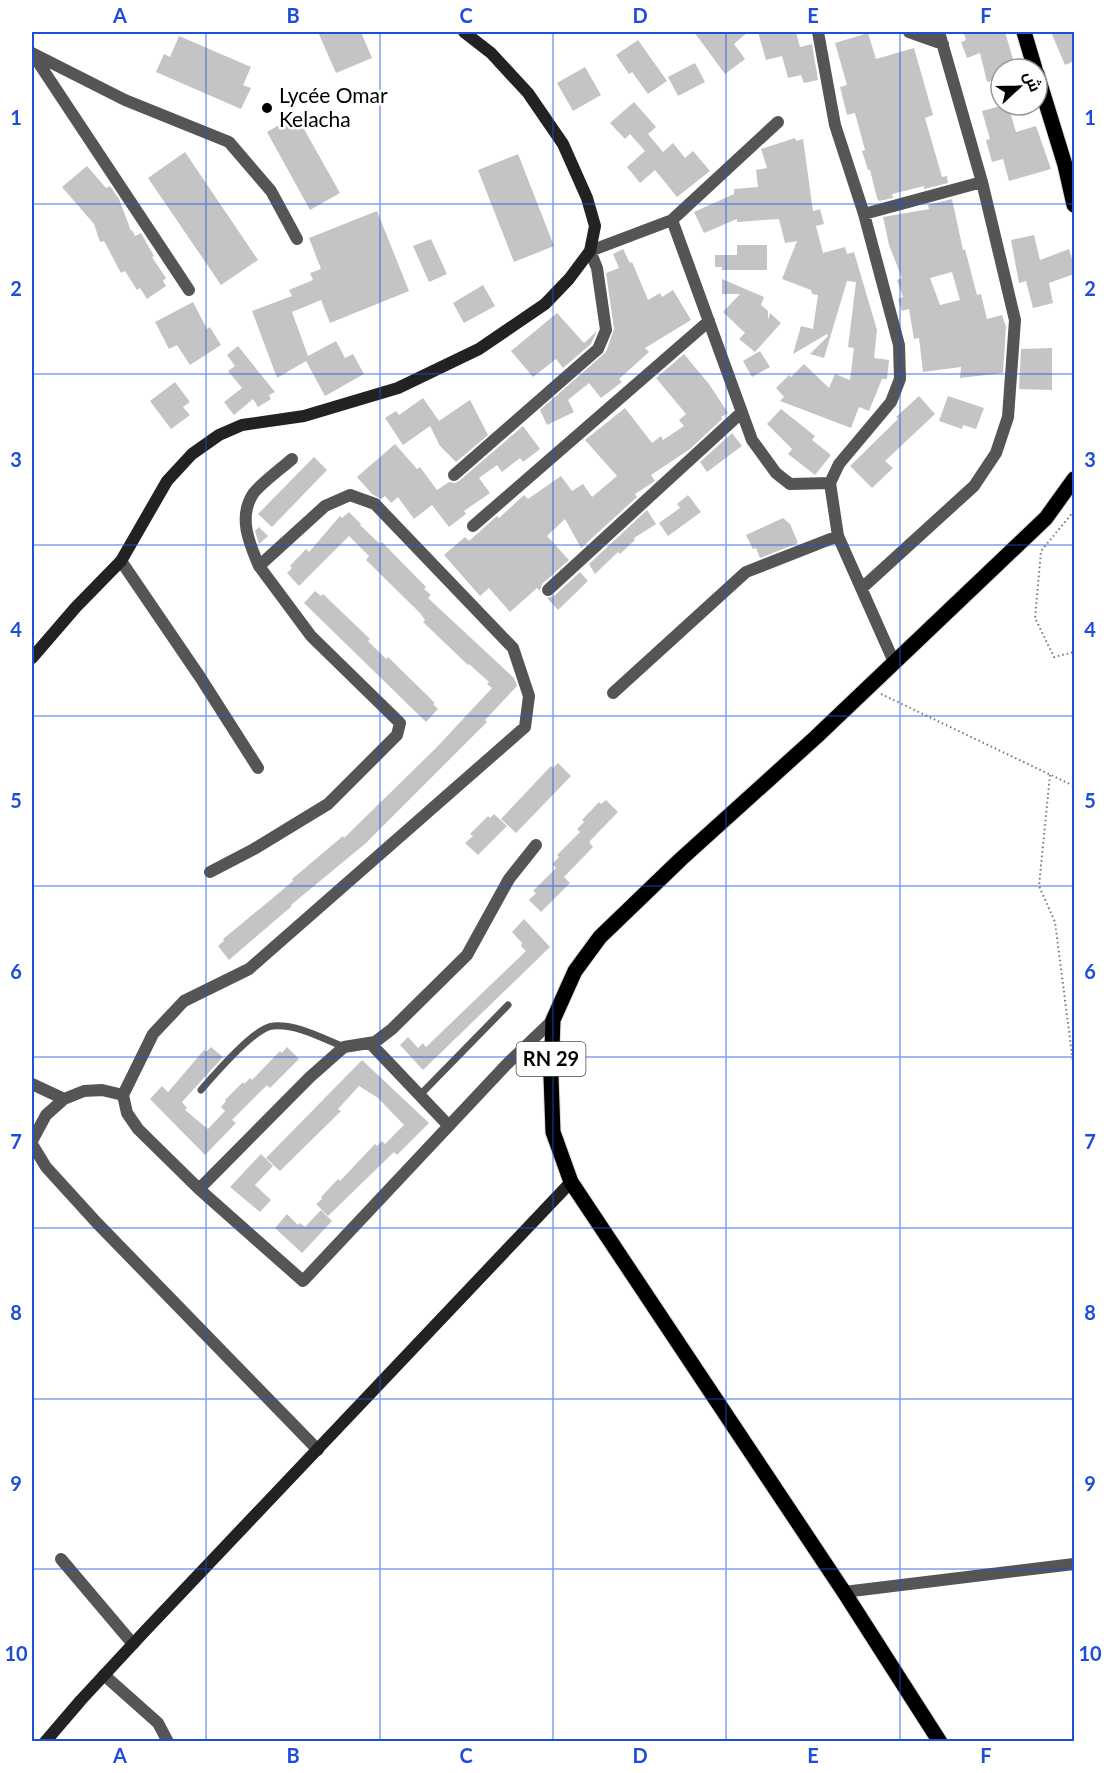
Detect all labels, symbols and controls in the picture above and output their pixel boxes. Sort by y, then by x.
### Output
text: A [112,3,127,27]
text: B [286,3,300,27]
text: C [459,3,473,27]
text: D [632,3,648,27]
text: E [807,3,819,27]
text: F [980,3,992,27]
north arrow [989,57,1049,117]
text: ش [1020,68,1046,95]
place label: Lycée Omar Kelacha [279,82,388,131]
marker: Lycée Omar Kelacha [260,101,274,115]
text: 1 [10,105,22,129]
text: 1 [1084,105,1096,129]
text: 2 [10,276,22,300]
text: 2 [1084,276,1096,300]
text: 3 [10,447,22,471]
text: 3 [1084,447,1096,471]
text: 4 [10,617,22,641]
text: 4 [1084,617,1096,641]
text: 5 [10,788,22,812]
text: 5 [1084,788,1096,812]
text: 6 [10,959,22,983]
text: 6 [1084,959,1096,983]
road number: RN 29 [516,1042,586,1076]
text: 7 [10,1129,22,1153]
text: 7 [1084,1129,1096,1153]
text: 8 [10,1300,22,1324]
text: 8 [1084,1300,1096,1324]
text: 9 [10,1471,22,1495]
text: 9 [1084,1471,1096,1495]
text: 10 [4,1641,28,1665]
text: 10 [1078,1641,1102,1665]
text: A [112,1743,127,1767]
text: B [286,1743,300,1767]
text: C [459,1743,473,1767]
text: D [632,1743,648,1767]
text: E [807,1743,819,1767]
text: F [980,1743,992,1767]

